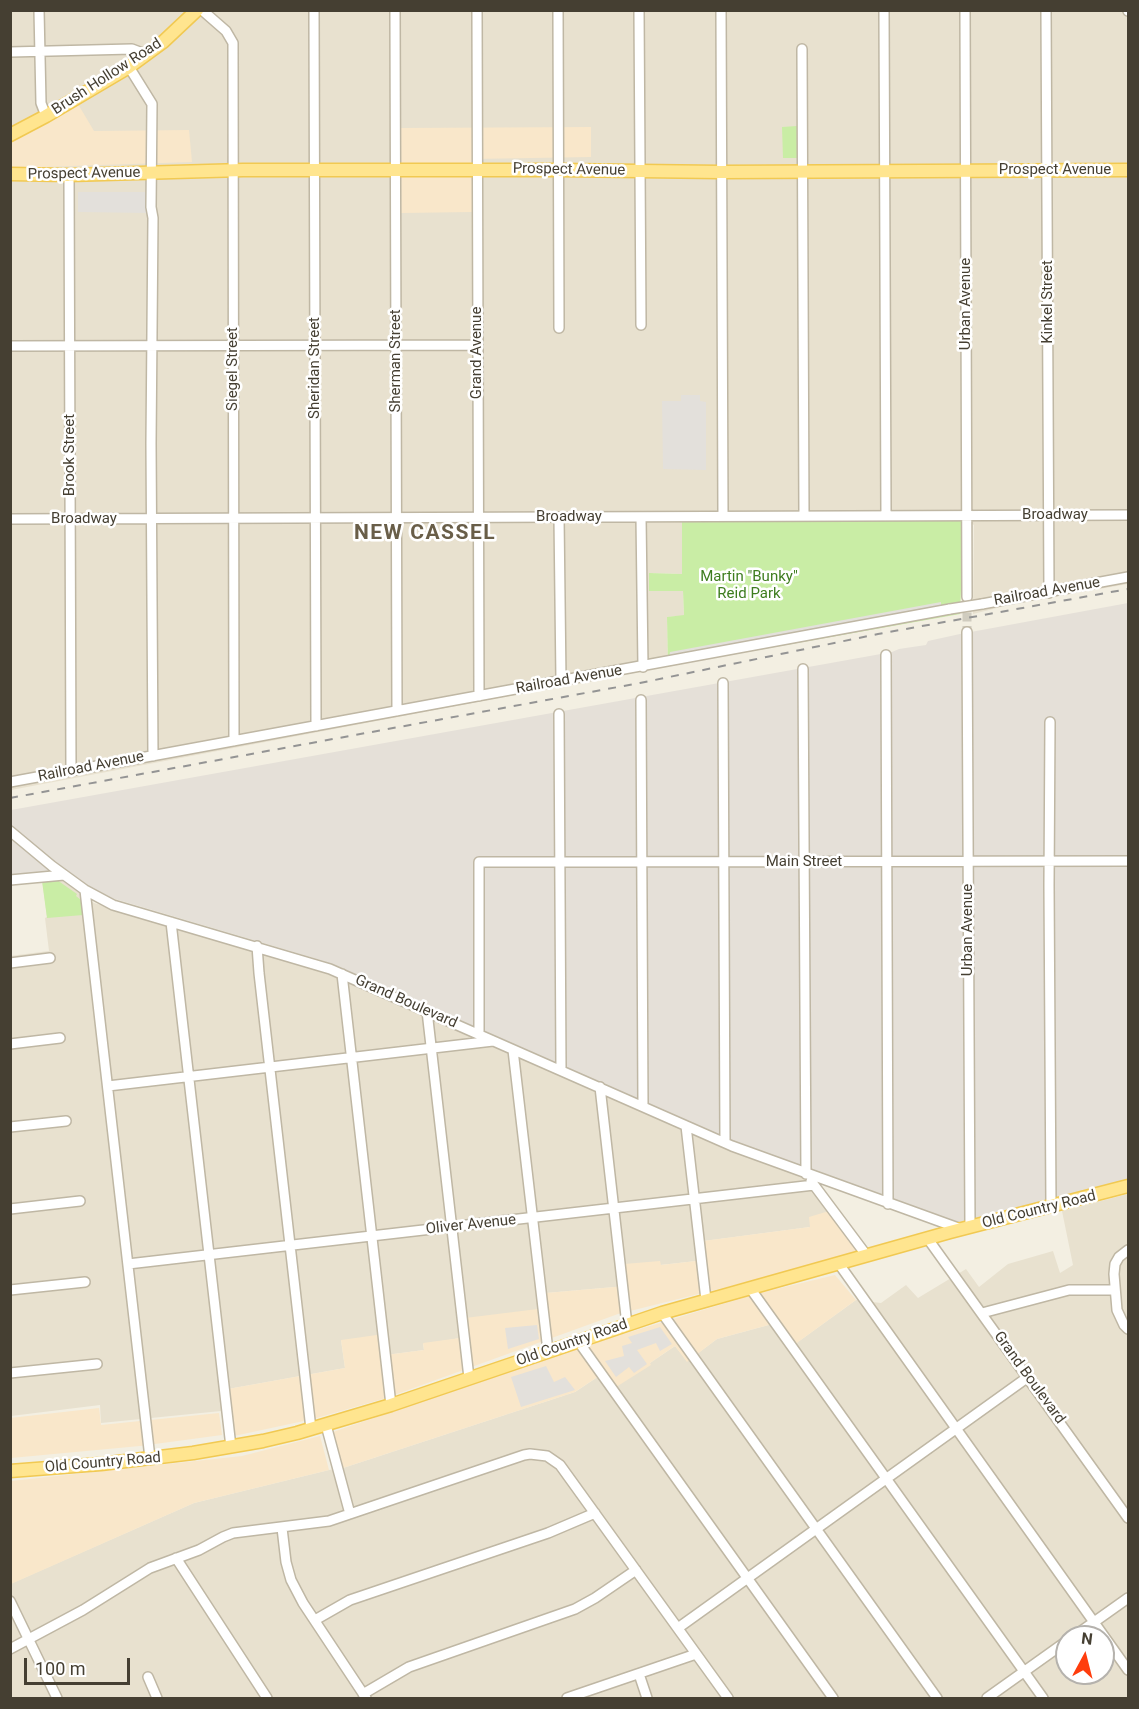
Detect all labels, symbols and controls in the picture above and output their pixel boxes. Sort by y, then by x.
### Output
street label: Brush Hollow Road [49,35,165,119]
street label: Prospect Avenue [513,160,625,180]
street label: Prospect Avenue [999,161,1111,179]
street label: Prospect Avenue [28,164,140,184]
street label: Urban Avenue [957,258,975,350]
street label: Kinkel Street [1039,260,1057,344]
street label: Grand Avenue [468,307,486,399]
street label: Sherman Street [387,309,405,413]
street label: Sheridan Street [306,317,324,419]
street label: Siegel Street [224,327,242,411]
street label: Brook Street [61,414,79,496]
street label: Broadway [1022,506,1088,524]
street label: Broadway [536,508,602,526]
street label: Broadway [51,510,117,528]
district label: NEW CASSEL [354,521,496,547]
park label: Martin "Bunky" Reid Park [700,568,798,603]
street label: Railroad Avenue [992,574,1102,610]
street label: Railroad Avenue [514,662,624,698]
street label: Railroad Avenue [36,748,146,786]
street label: Main Street [766,853,842,871]
street label: Urban Avenue [959,884,977,976]
street label: Grand Boulevard [352,971,460,1033]
street label: Old Country Road [980,1187,1098,1233]
street label: Oliver Avenue [425,1211,517,1239]
street label: Old Country Road [514,1316,630,1370]
street label: Grand Boulevard [989,1328,1069,1428]
street label: Old Country Road [44,1449,162,1477]
north arrow [1055,1625,1115,1685]
text: N [1080,1629,1094,1649]
scale bar [27,1646,134,1684]
text: 100 m [35,1658,86,1679]

